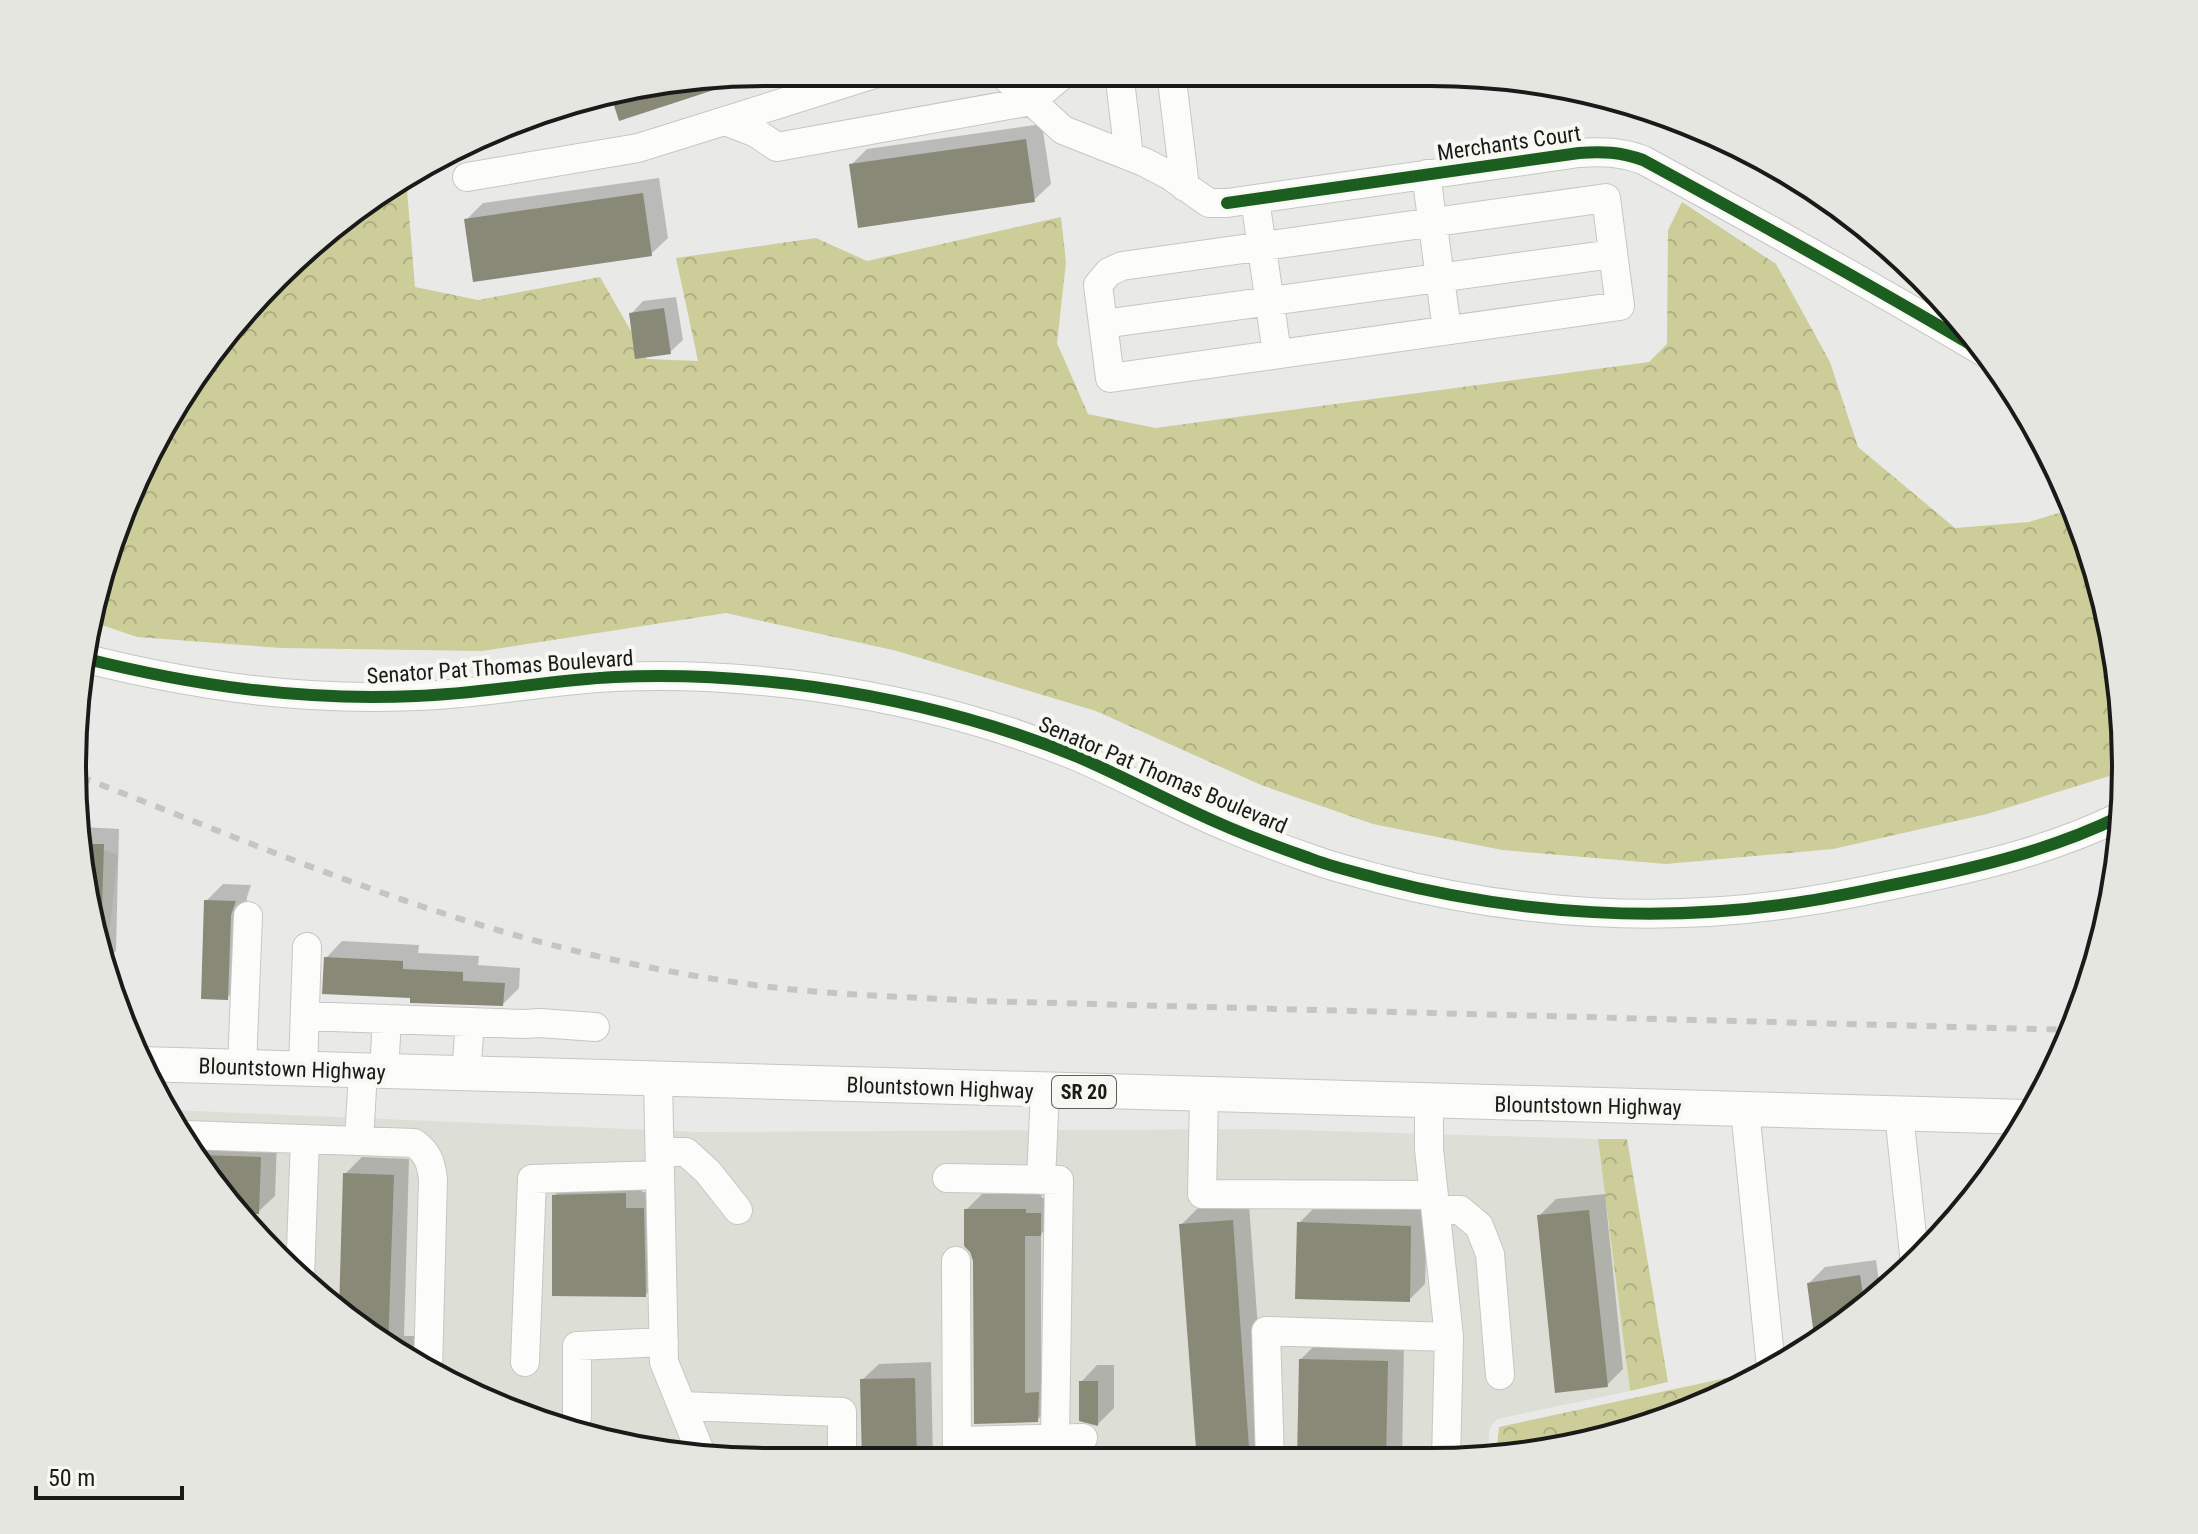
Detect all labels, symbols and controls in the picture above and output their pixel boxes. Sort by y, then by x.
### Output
street label: Merchants Court [1436,121,1582,165]
street label: Senator Pat Thomas Boulevard [366,645,634,689]
street label: Senator Pat Thomas Boulevard [1035,711,1291,839]
street label: Blountstown Highway [198,1053,386,1085]
street label: Blountstown Highway [846,1072,1034,1104]
road number: SR 20 [1052,1076,1116,1108]
street label: Blountstown Highway [1494,1092,1682,1120]
scale bar [36,1450,182,1500]
text: 50 m [48,1464,95,1492]

